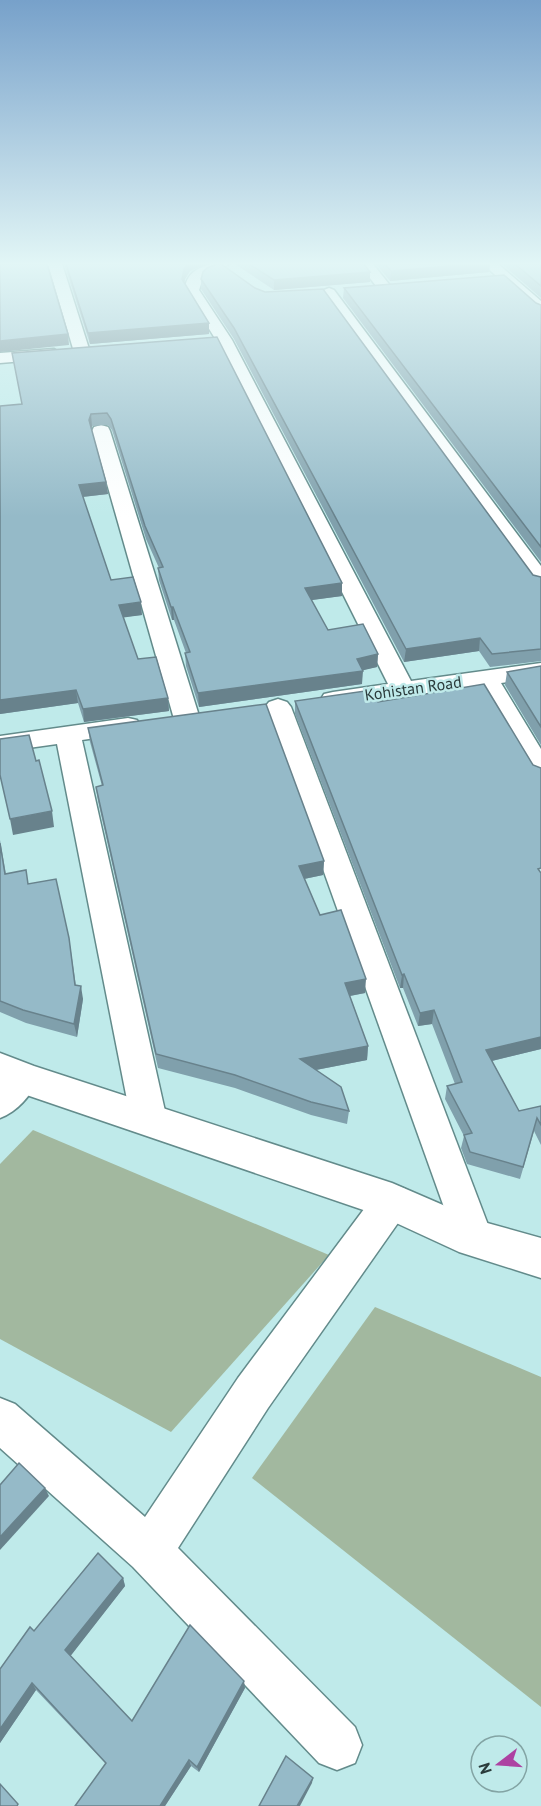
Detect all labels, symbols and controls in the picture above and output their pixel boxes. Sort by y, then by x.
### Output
street label: Kohistan Road [363,671,463,705]
north arrow [469,1734,529,1794]
text: N [474,1760,496,1776]

